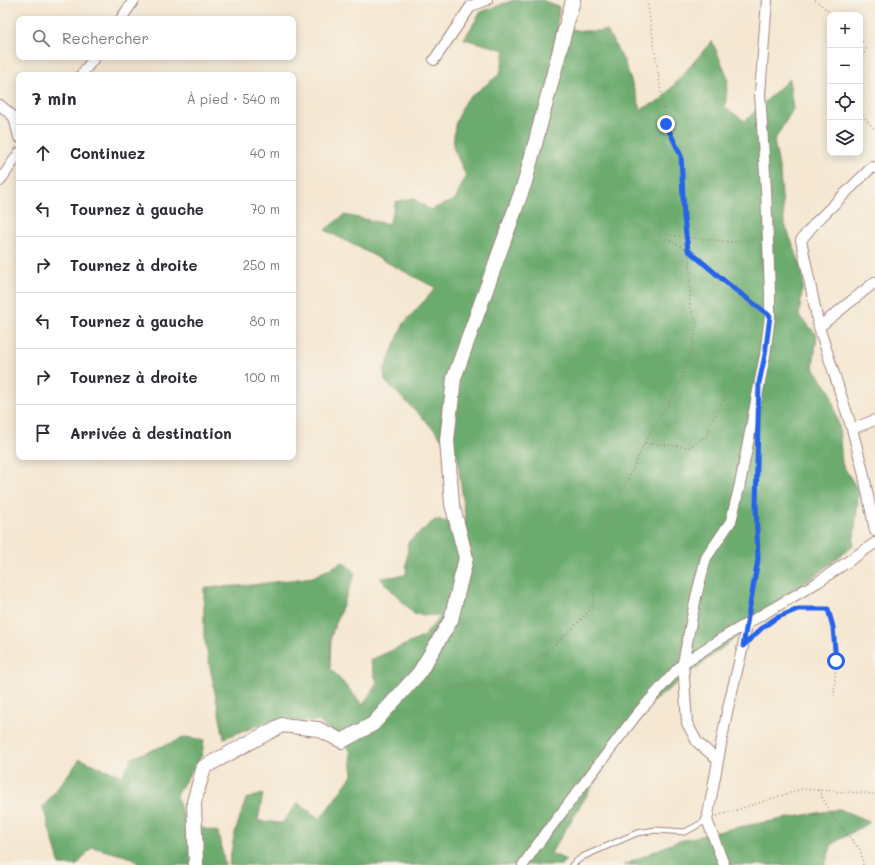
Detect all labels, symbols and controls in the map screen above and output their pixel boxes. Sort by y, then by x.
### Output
map controls [827,12,863,156]
button: + [827,12,863,48]
search box [16,16,296,60]
icon: search [30,27,52,49]
text: Rechercher [62,28,149,48]
button: − [827,48,863,84]
button: locate [827,84,863,120]
text: 7 min [32,87,77,109]
text: À pied · 540 m [187,90,280,107]
route end [657,115,675,133]
button: layers [827,120,863,156]
icon: ahead [32,142,54,164]
text: Continuez [70,143,145,163]
text: 40 m [250,144,280,161]
icon: left [32,198,54,220]
text: Tournez à gauche [70,199,204,219]
text: 70 m [250,200,280,217]
icon: right [32,254,54,276]
text: Tournez à droite [70,255,198,275]
text: 250 m [243,256,280,273]
icon: left [32,310,54,332]
text: Tournez à gauche [70,311,204,331]
text: 80 m [250,312,280,329]
icon: right [32,366,54,388]
text: Tournez à droite [70,367,198,387]
text: 100 m [244,368,280,385]
icon: arrive [32,422,54,444]
text: Arrivée à destination [70,423,232,443]
route start [827,652,845,670]

